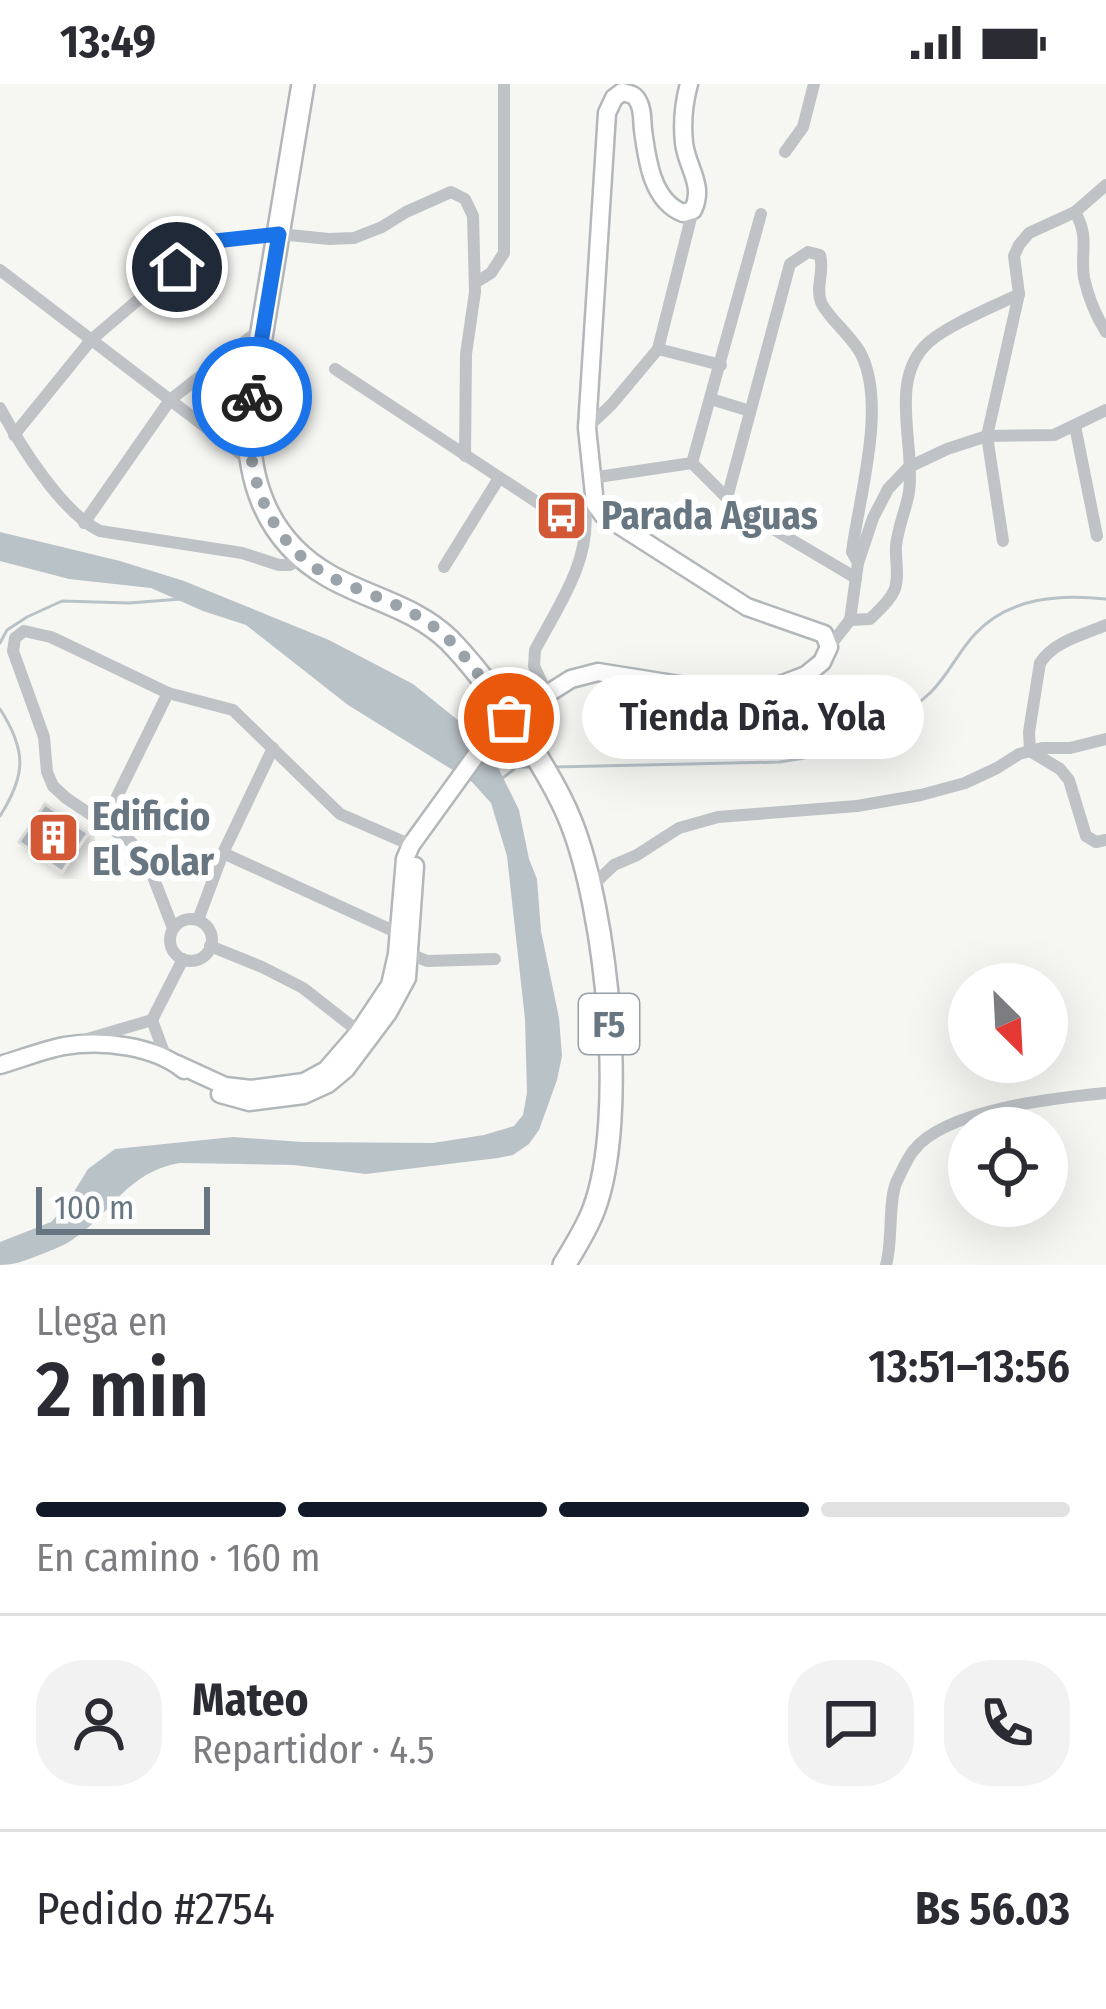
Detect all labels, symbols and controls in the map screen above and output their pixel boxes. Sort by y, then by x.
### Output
text: 13:49 [60,15,156,69]
pin [126,216,228,318]
icon: home [144,234,210,300]
courier [192,337,312,457]
icon: bike [219,364,285,430]
bus stop icon: Parada Aguas [534,487,590,543]
place label: Parada Aguas [601,493,818,539]
pin [458,667,560,769]
callout: Tienda Dña. Yola [581,676,923,760]
icon: bag [476,685,542,751]
text: Tienda Dña. Yola [620,694,886,740]
place label: Edificio El Solar [92,794,215,885]
building icon: Edificio El Solar [25,810,81,866]
north arrow [948,963,1068,1083]
map controls [948,963,1068,1227]
road number: F5 [579,994,639,1054]
button: locate [948,1107,1068,1227]
scale bar [36,1181,210,1234]
text: 100 m [54,1188,134,1228]
text: Llega en [36,1299,168,1345]
text: 13:51–13:56 [868,1340,1070,1394]
text: 2 min [36,1343,209,1437]
text: En camino · 160 m [36,1535,321,1581]
button: person [36,1660,162,1786]
button: chat [788,1660,914,1786]
button: phone [944,1660,1070,1786]
text: Mateo [192,1673,309,1727]
text: Repartidor · 4.5 [192,1727,435,1773]
text: Pedido #2754 [36,1882,275,1936]
text: Bs 56.03 [915,1882,1070,1936]

